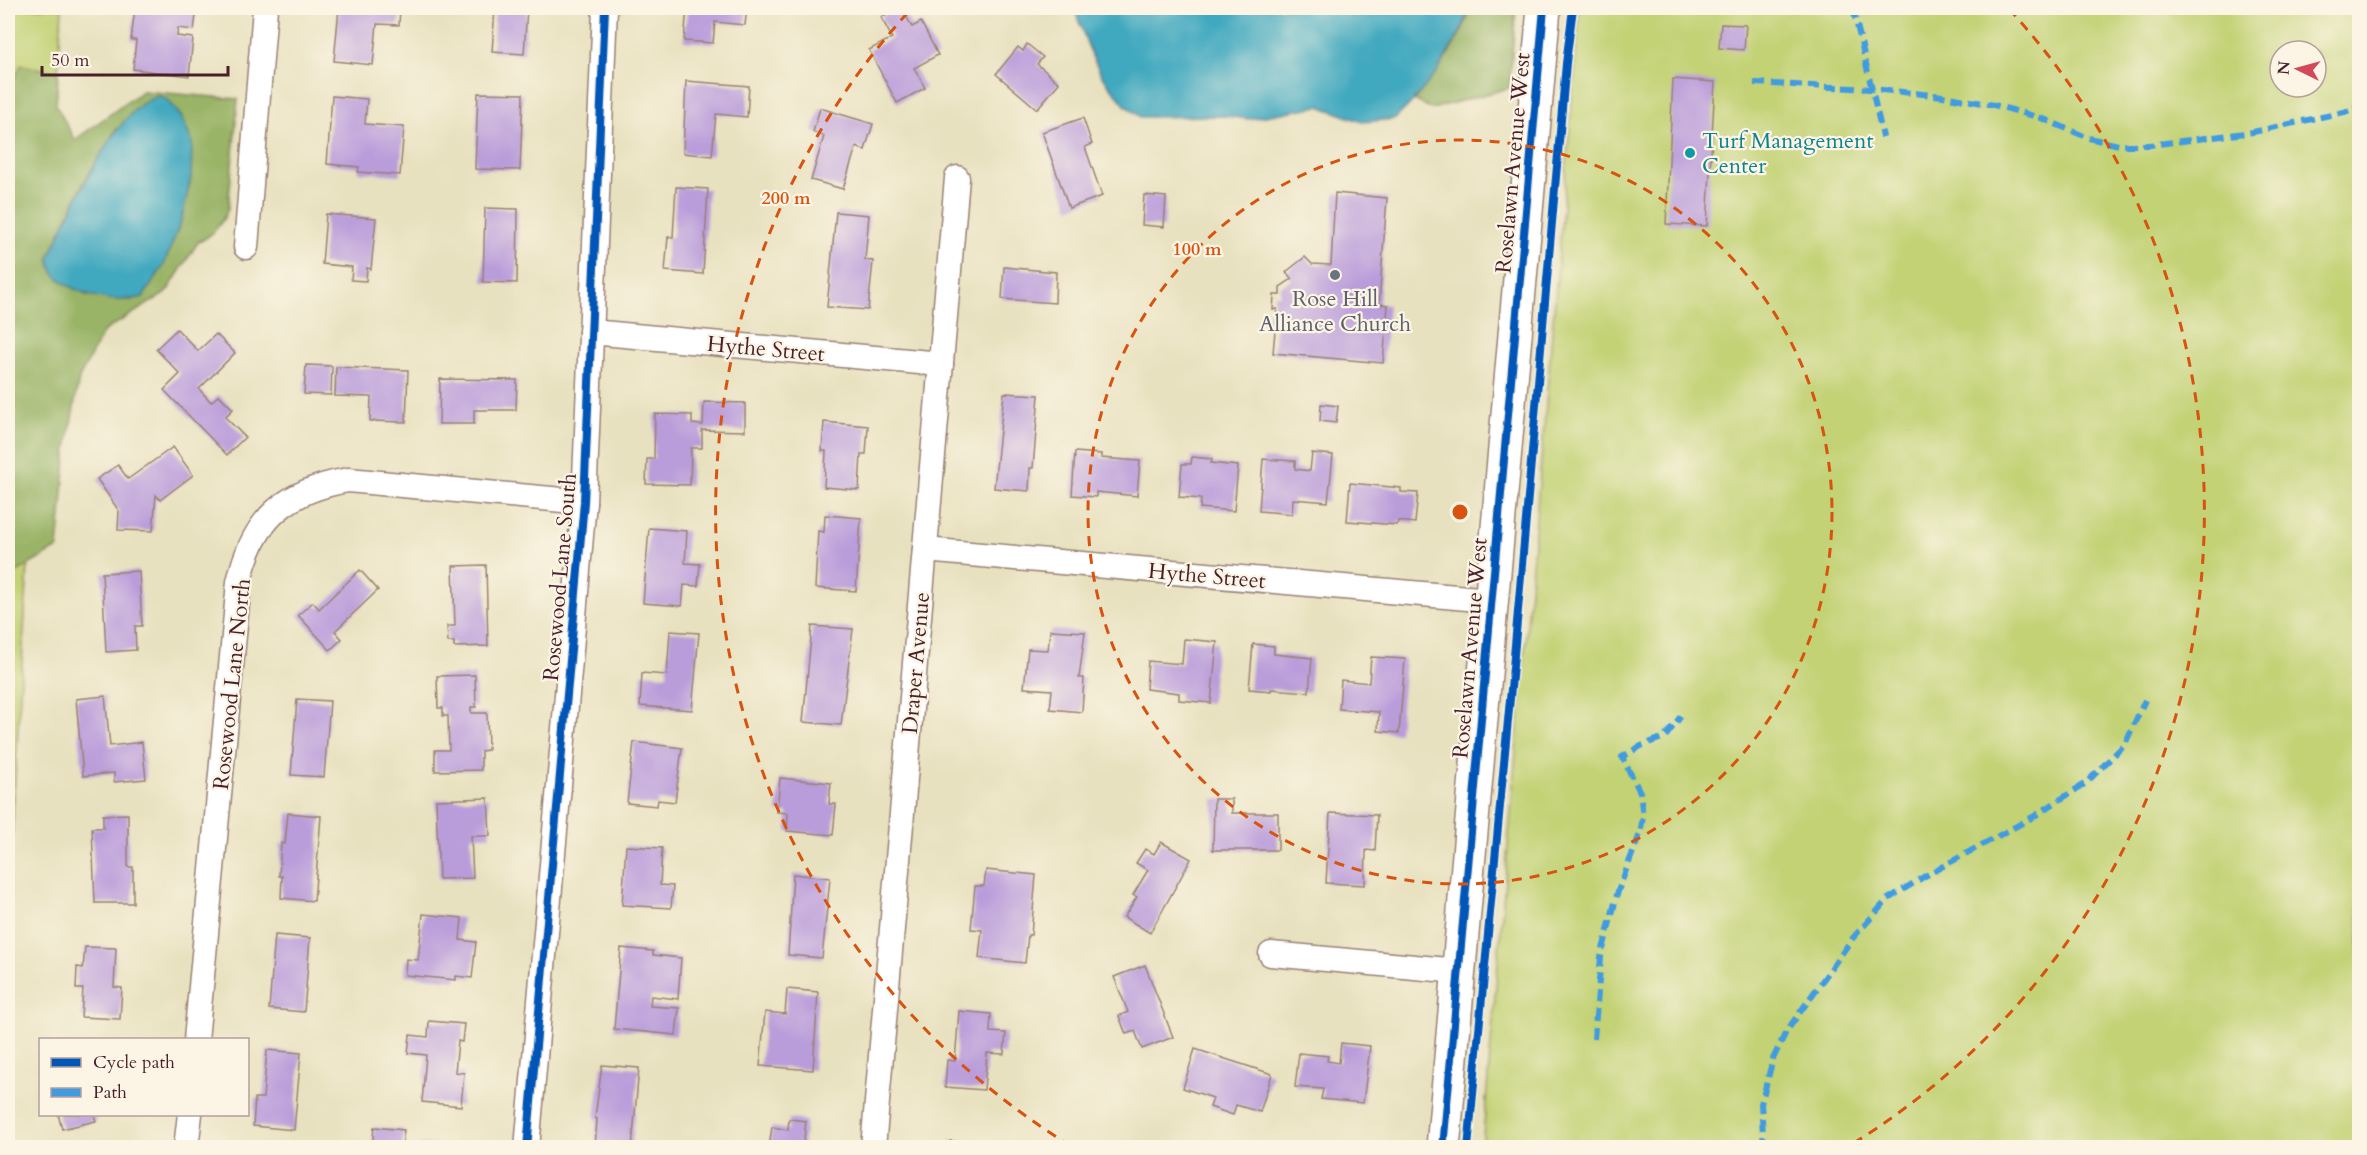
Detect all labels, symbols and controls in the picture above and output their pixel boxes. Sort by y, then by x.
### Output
scale bar [42,39,228,77]
north arrow [2268,39,2328,99]
text: 50 m [51,48,90,73]
street label: Roselawn Avenue West [1488,51,1538,275]
text: N [2272,60,2296,76]
place label: Turf Management Center [1702,126,1874,181]
marker: Turf Management Center [1683,146,1697,160]
text: 200 m [761,186,811,211]
text: 100 m [1172,237,1222,262]
marker: Rose Hill Alliance Church [1328,268,1342,282]
place label: Rose Hill Alliance Church [1259,284,1411,339]
street label: Hythe Street [706,329,826,369]
street label: Rosewood Lane South [536,472,584,682]
centre of rings [1450,502,1470,522]
street label: Roselawn Avenue West [1445,536,1495,760]
street label: Hythe Street [1147,556,1267,596]
street label: Rosewood Lane North [206,577,258,791]
street label: Draper Avenue [895,591,937,735]
legend [39,1038,249,1116]
text: Cycle path [93,1050,175,1075]
text: Path [93,1080,127,1105]

